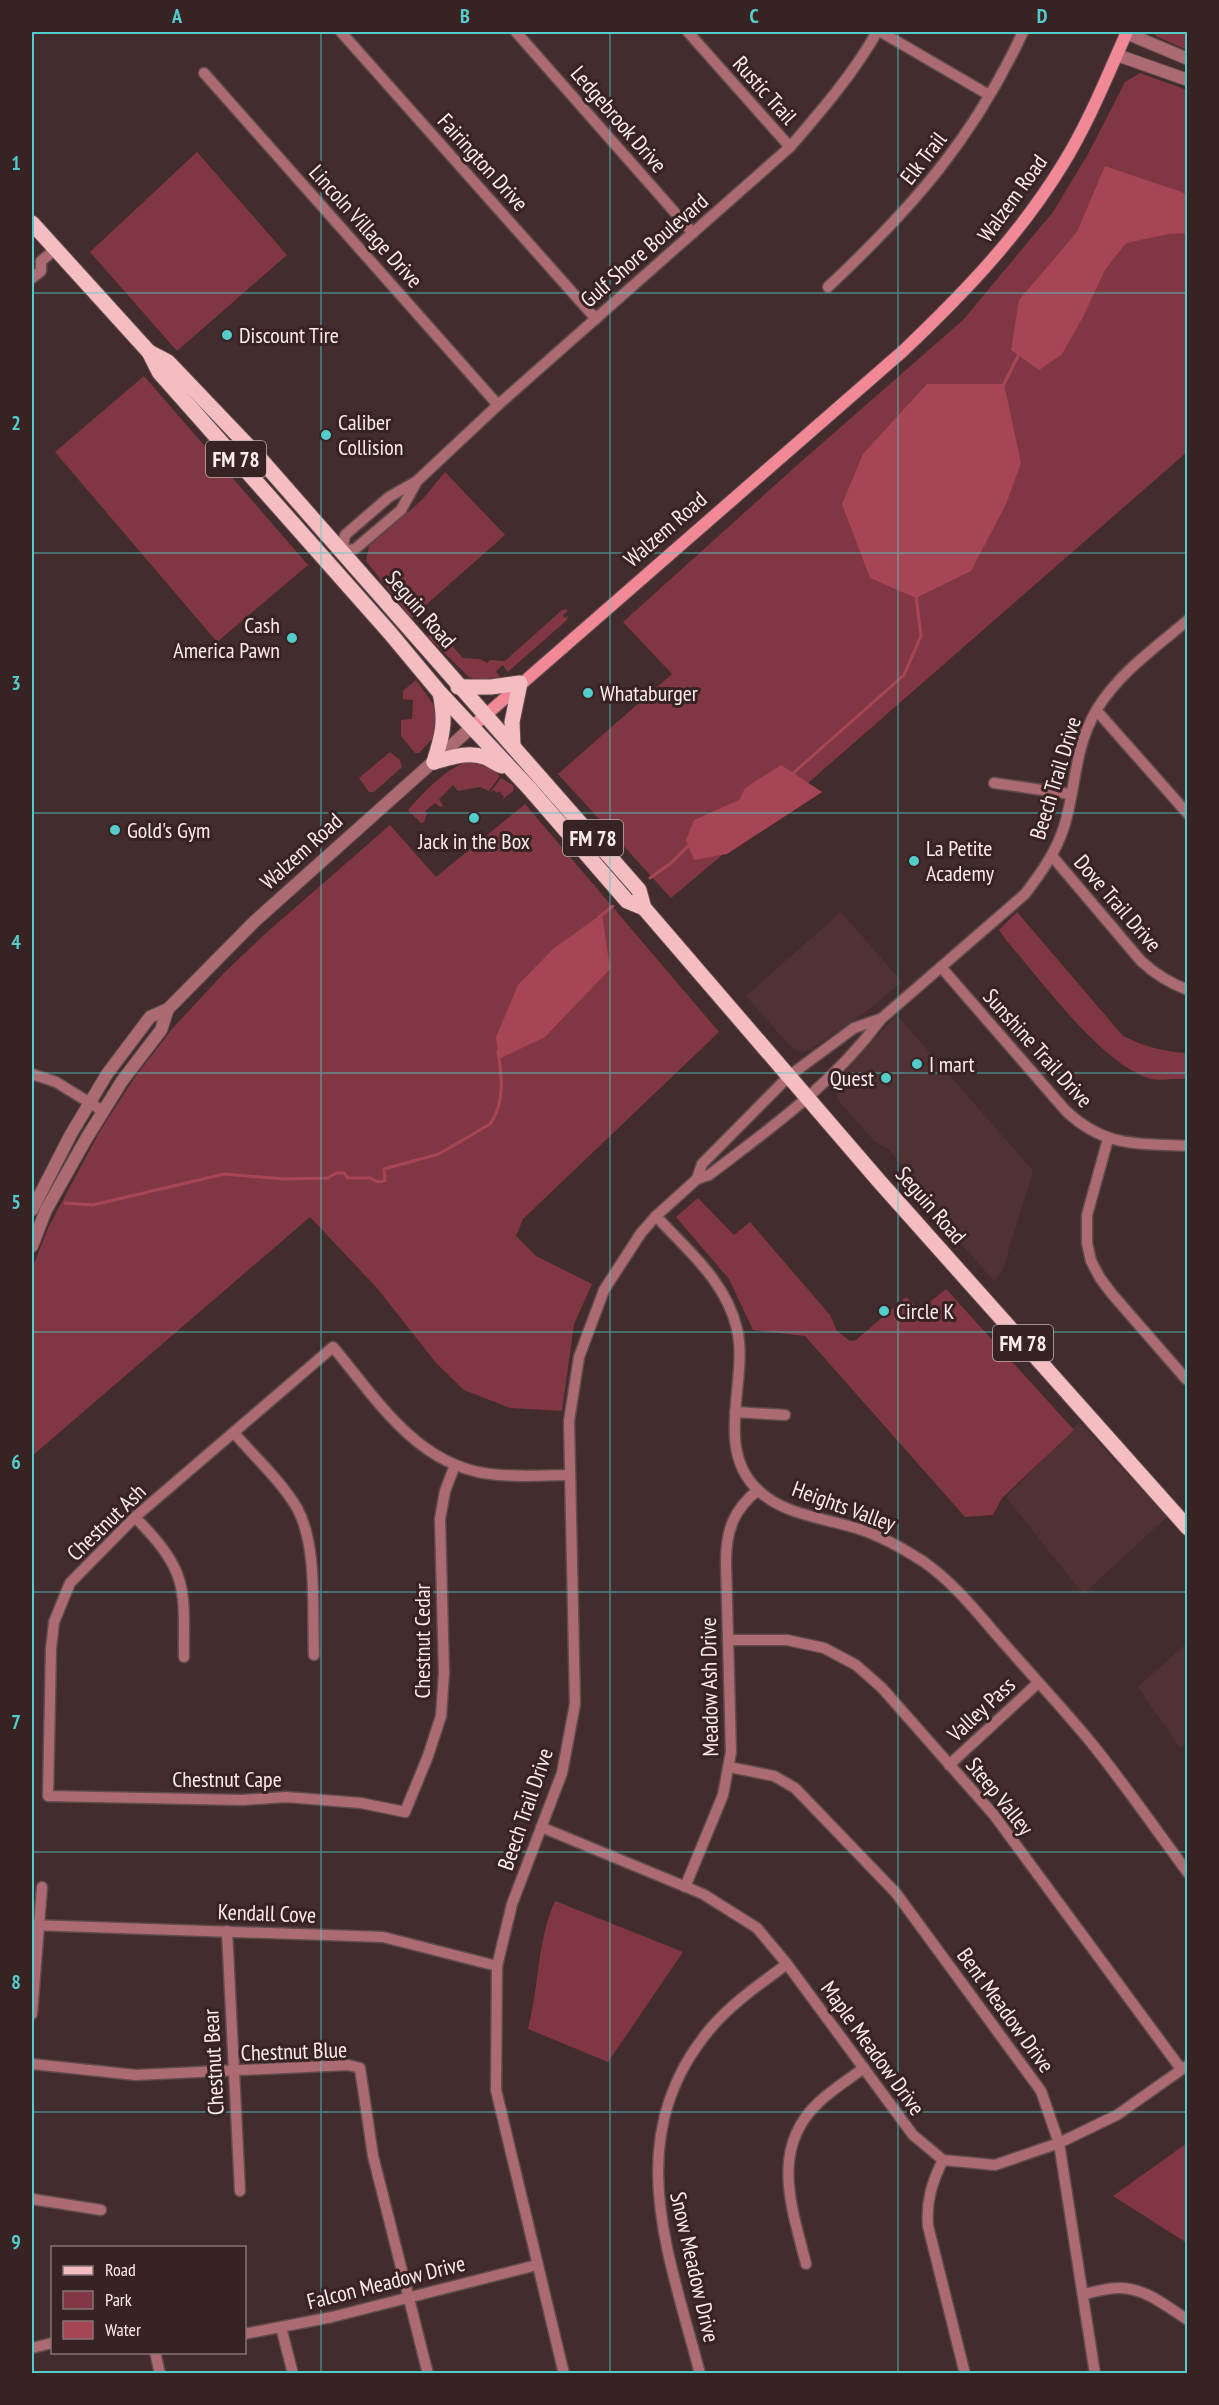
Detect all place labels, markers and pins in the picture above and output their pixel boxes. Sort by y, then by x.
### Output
place label: Discount Tire [239,321,339,349]
marker: Discount Tire [220,328,234,342]
place label: Caliber Collision [338,408,403,461]
marker: Caliber Collision [319,428,333,442]
place label: Cash America Pawn [173,611,280,664]
marker: Cash America Pawn [285,631,299,645]
place label: Whataburger [600,679,698,707]
marker: Whataburger [581,686,595,700]
marker: Jack in the Box [467,811,481,825]
place label: Gold's Gym [127,816,210,844]
marker: Gold's Gym [108,823,122,837]
place label: Jack in the Box [417,827,530,855]
place label: La Petite Academy [926,834,995,887]
marker: La Petite Academy [907,854,921,868]
place label: I mart [929,1050,975,1078]
marker: I mart [910,1057,924,1071]
place label: Quest [830,1064,874,1092]
marker: Quest [879,1071,893,1085]
place label: Circle K [896,1297,955,1325]
marker: Circle K [877,1304,891,1318]

